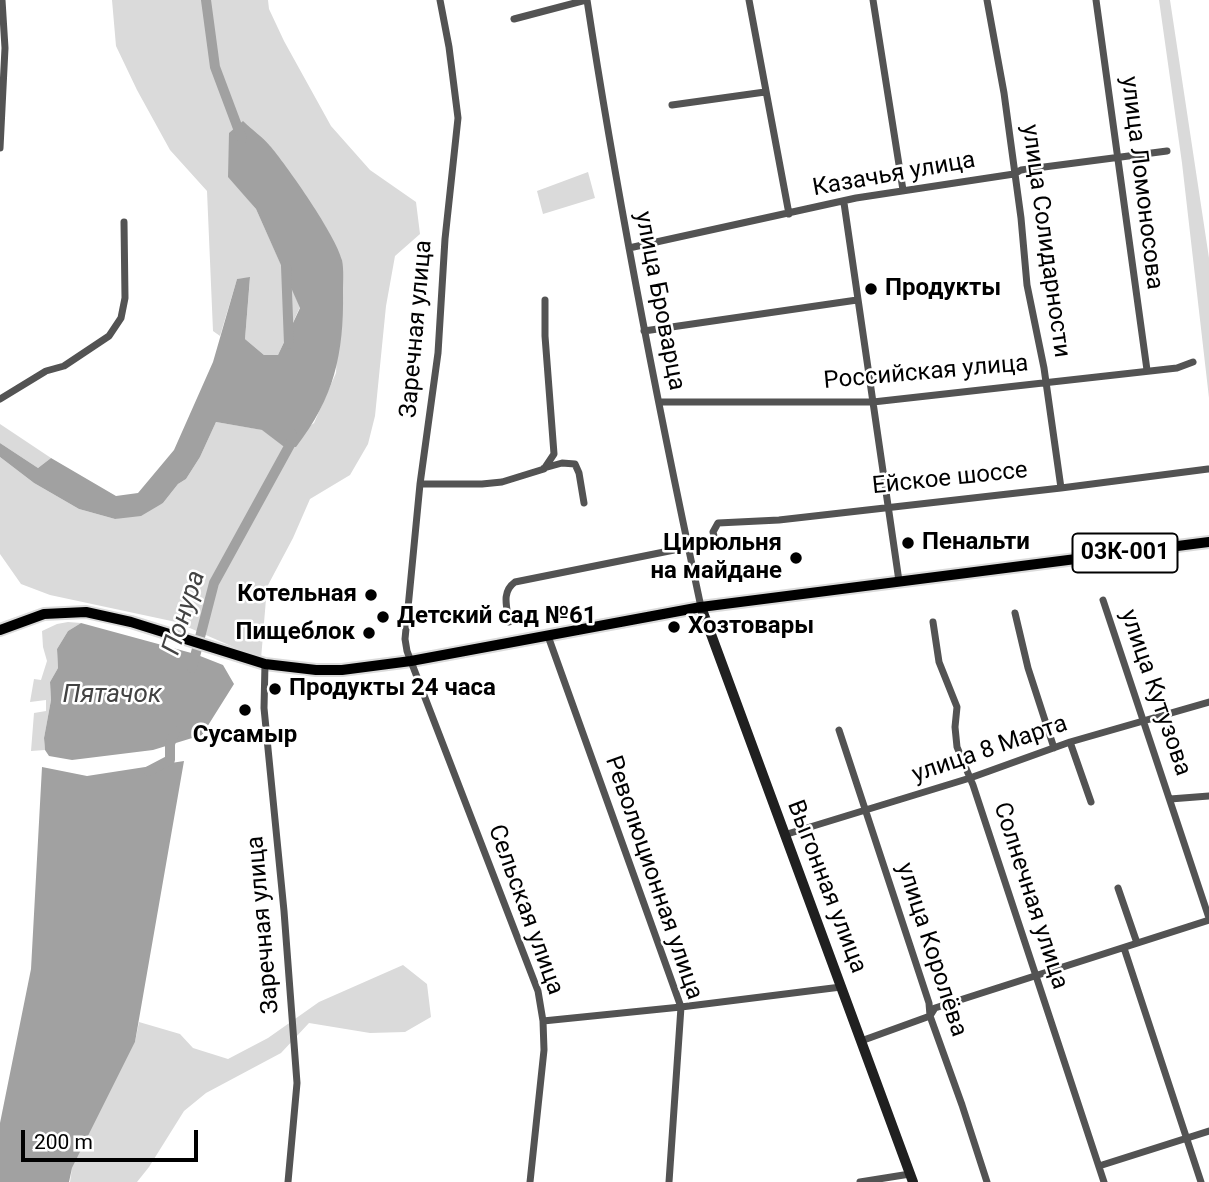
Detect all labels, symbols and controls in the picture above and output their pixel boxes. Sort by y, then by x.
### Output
street label: улица Ломоносова [1114,75,1168,291]
street label: улица Солидарности [1014,123,1076,359]
street label: Казачья улица [810,147,978,203]
street label: улица Броварца [628,209,690,393]
street label: Заречная улица [395,239,439,419]
place label: Продукты [885,275,1001,303]
marker: Продукты [863,281,879,297]
street label: Российская улица [823,350,1029,396]
street label: Ейское шоссе [871,457,1029,501]
place label: Пенальти [922,529,1030,557]
place label: Цирюльня на майдане [650,530,782,586]
road number: 03К-001 [1072,534,1178,572]
marker: Пенальти [900,535,916,551]
marker: Цирюльня на майдане [788,550,804,566]
water label: Понура [157,567,213,659]
place label: Котельная [237,581,357,609]
marker: Котельная [363,587,379,603]
place label: Детский сад №61 [397,603,597,631]
street label: улица Кутузова [1113,606,1197,780]
marker: Детский сад №61 [375,609,391,625]
place label: Хозтовары [688,613,814,641]
place label: Пищеблок [236,619,355,647]
marker: Хозтовары [666,619,682,635]
marker: Пищеблок [361,625,377,641]
place label: Продукты 24 часа [289,675,496,703]
water label: Пятачок [62,679,162,711]
marker: Продукты 24 часа [267,681,283,697]
marker: Сусамыр [237,702,253,718]
street label: улица 8 Марта [909,710,1071,790]
place label: Сусамыр [193,722,297,750]
street label: Революционная улица [598,752,708,1004]
street label: Выгонная улица [780,796,872,978]
street label: Солнечная улица [986,799,1074,993]
street label: Сельская улица [481,821,569,999]
street label: Заречная улица [242,835,286,1015]
street label: улица Королёва [889,859,973,1041]
scale bar [24,1116,201,1160]
text: 200 m [34,1130,93,1154]

